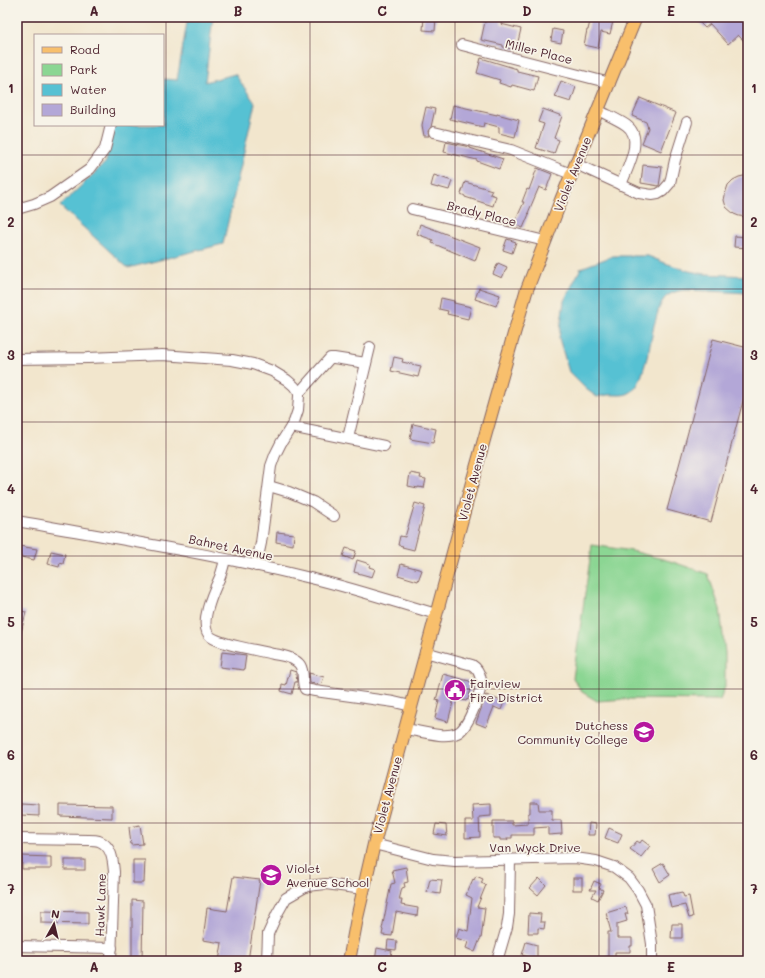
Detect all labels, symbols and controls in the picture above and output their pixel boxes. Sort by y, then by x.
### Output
text: A [89,2,99,19]
text: B [234,2,243,19]
text: C [377,2,387,19]
text: D [522,2,532,19]
text: E [667,2,675,19]
legend [34,34,164,126]
street label: Miller Place [504,35,574,67]
text: Road [70,41,100,57]
text: Park [70,61,97,77]
text: 1 [8,79,14,96]
text: 1 [751,79,757,96]
text: Water [70,81,107,97]
text: Building [70,101,116,117]
street label: Violet Avenue [550,134,594,214]
street label: Brady Place [446,197,518,229]
text: 2 [7,213,15,230]
text: 2 [750,213,758,230]
text: 3 [7,346,15,363]
text: 3 [750,346,758,363]
street label: Violet Avenue [454,441,490,523]
text: 4 [7,480,15,497]
text: 4 [750,480,758,497]
street label: Bahret Avenue [187,530,275,564]
text: 5 [7,613,15,630]
text: 5 [750,613,758,630]
place label: Fairview Fire District [470,675,543,705]
public building icon: Fairview Fire District [442,677,468,703]
place label: Dutchess Community College [517,717,628,747]
school or university icon: Dutchess Community College [631,719,657,745]
text: 6 [7,746,15,763]
text: 6 [750,746,758,763]
street label: Violet Avenue [369,754,405,836]
street label: Van Wyck Drive [489,839,581,855]
place label: Violet Avenue School [286,860,369,890]
school or university icon: Violet Avenue School [258,862,284,888]
street label: Hawk Lane [91,873,109,937]
text: 7 [7,880,15,897]
text: 7 [750,880,758,897]
north arrow [34,904,74,944]
text: N [50,906,61,922]
text: A [89,958,99,975]
text: B [234,958,243,975]
text: C [377,958,387,975]
text: D [522,958,532,975]
text: E [667,958,675,975]

